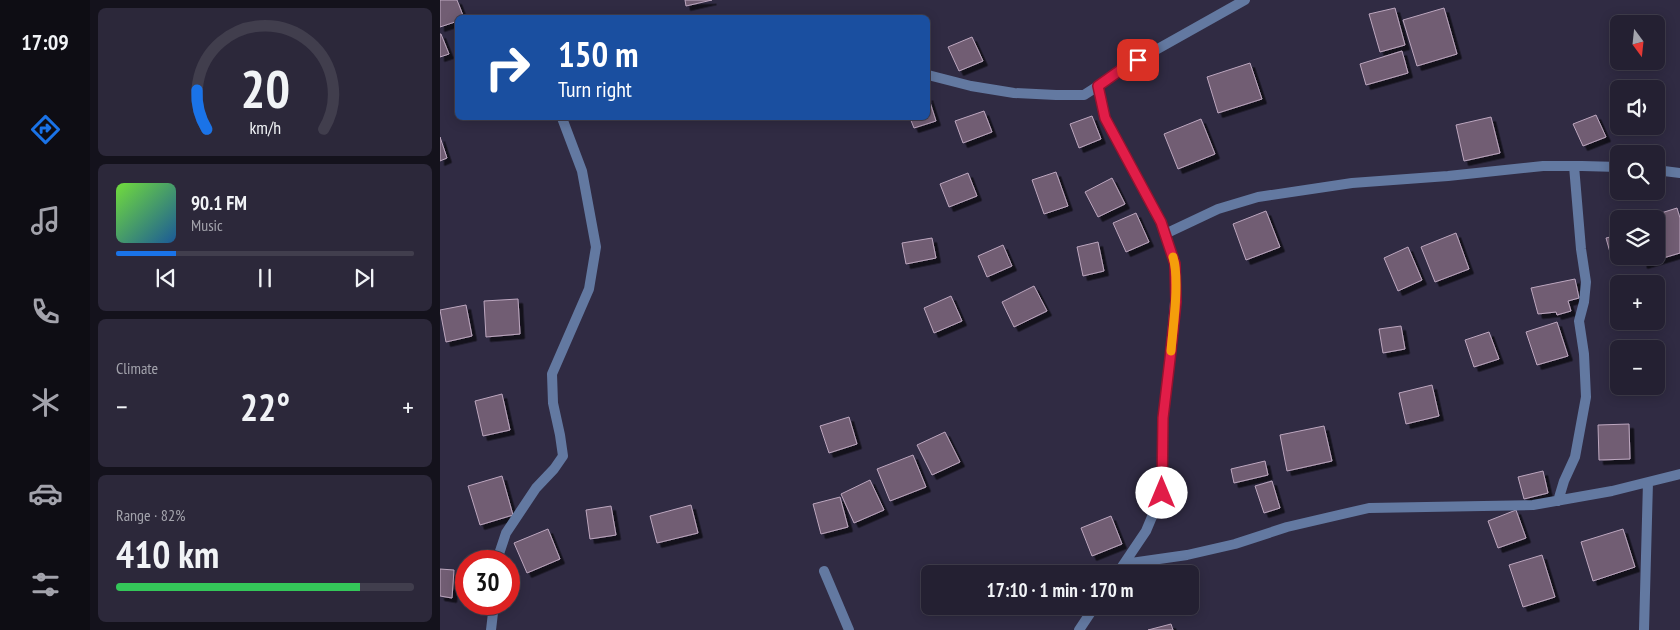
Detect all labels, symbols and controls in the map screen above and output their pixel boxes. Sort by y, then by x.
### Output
north arrow [1610,15,1665,70]
map controls [1610,15,1665,395]
text: 17:09 [21,28,69,56]
text: 150 m [558,31,639,77]
icon: right [475,35,540,100]
pin [1117,39,1159,81]
icon: arrive [1124,46,1152,74]
text: 20 [240,55,290,122]
text: Turn right [558,75,632,103]
button: sound [1610,80,1665,135]
icon: directions [28,112,63,147]
text: km/h [249,116,281,139]
button: search [1610,145,1665,200]
text: 90.1 FM [191,191,247,215]
icon: music [28,203,63,238]
button: layers [1610,210,1665,265]
text: Music [191,215,223,235]
icon: previous [152,264,180,292]
icon: pause [251,264,279,292]
icon: next [350,264,378,292]
button: + [1610,275,1665,330]
icon: phone [28,294,63,329]
button: − [1610,340,1665,395]
text: Climate [116,358,158,378]
text: 22° [240,382,290,431]
icon: climate [28,385,63,420]
text: − [116,388,128,425]
text: + [402,388,414,425]
position arrow [1135,466,1187,518]
icon: car [28,476,63,511]
text: Range · 82% [116,505,185,525]
text: 410 km [116,529,219,578]
speed limit sign: 30 [455,550,520,615]
icon: filters [28,567,63,602]
text: 17:10 · 1 min · 170 m [987,578,1133,602]

